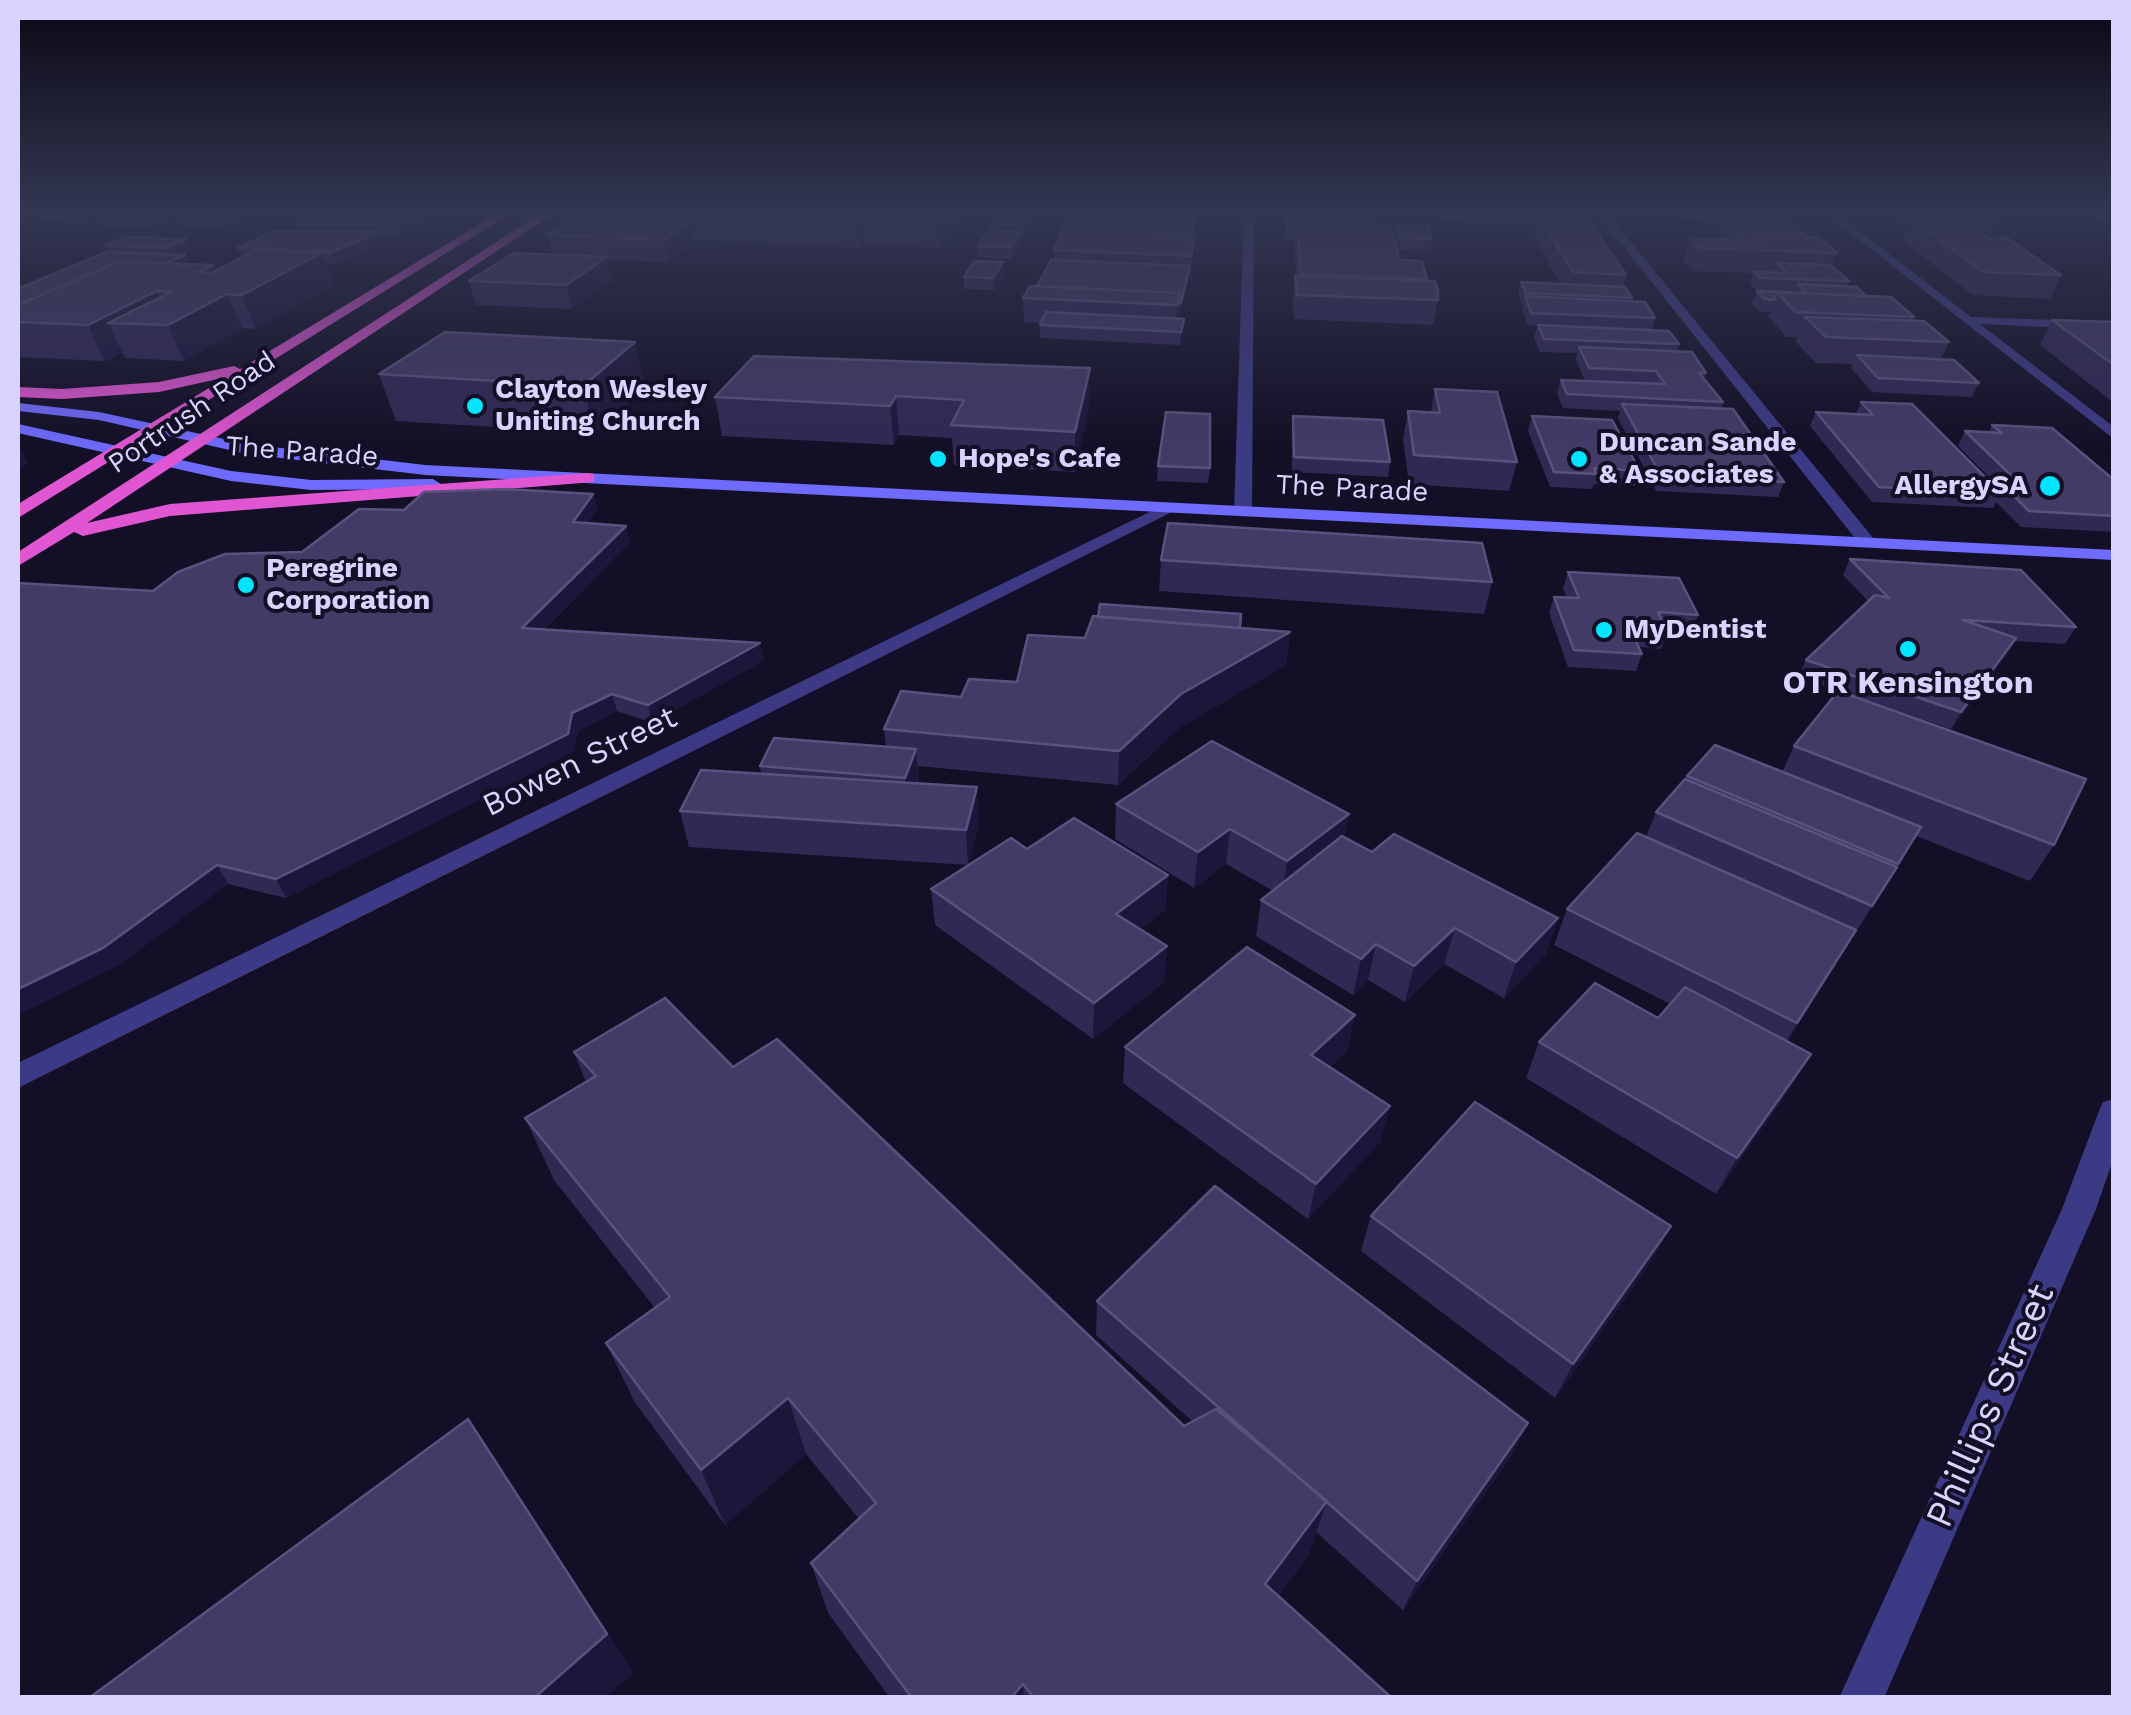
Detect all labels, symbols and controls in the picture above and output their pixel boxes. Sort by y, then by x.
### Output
street label: Portrush Road [102,345,282,481]
place label: Clayton Wesley Uniting Church [495,373,707,439]
marker: Clayton Wesley Uniting Church [464,395,486,417]
place label: Duncan Sande & Associates [1599,426,1797,492]
street label: The Parade [225,430,379,474]
place label: Hope's Cafe [958,442,1121,476]
marker: Hope's Cafe [927,448,949,470]
marker: Duncan Sande & Associates [1568,448,1590,470]
street label: The Parade [1275,468,1429,510]
place label: AllergySA [1894,469,2028,503]
marker: AllergySA [2037,473,2063,499]
place label: Peregrine Corporation [266,552,430,618]
marker: Peregrine Corporation [235,574,257,596]
place label: MyDentist [1624,613,1766,647]
marker: MyDentist [1593,619,1615,641]
marker: OTR Kensington [1897,638,1919,660]
place label: OTR Kensington [1782,665,2034,703]
street label: Bowen Street [477,698,683,826]
street label: Phillips Street [1917,1277,2065,1535]

